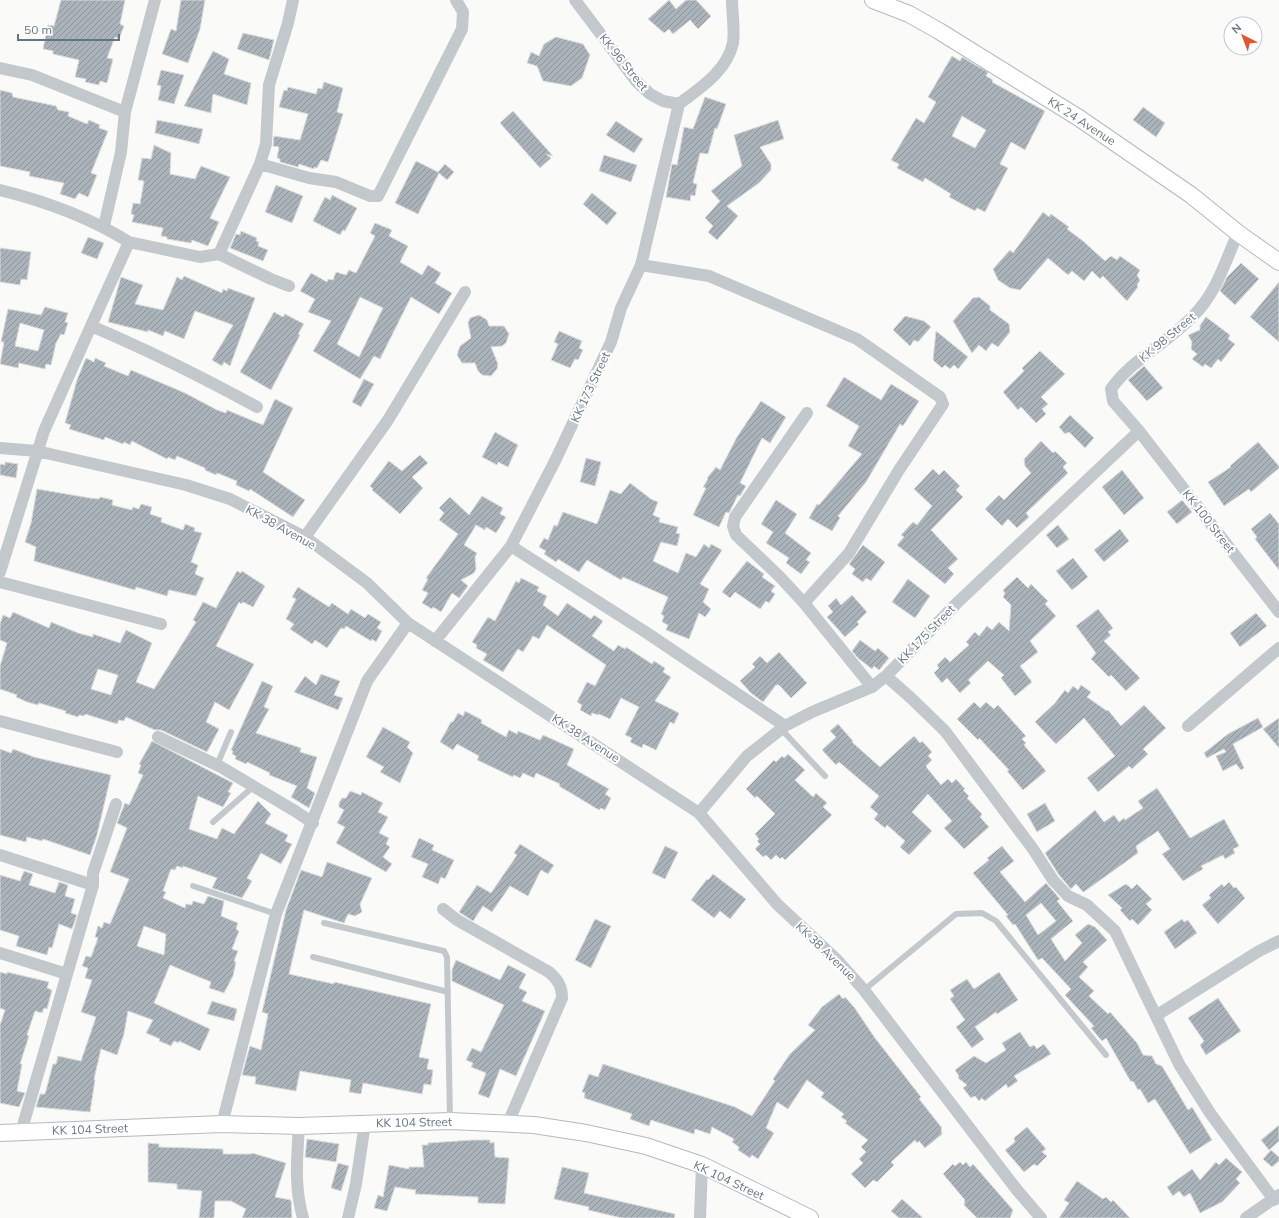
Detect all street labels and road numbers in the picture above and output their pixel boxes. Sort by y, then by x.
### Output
street label: KK 96 Street [596,30,652,94]
street label: KK 24 Avenue [1045,94,1119,148]
street label: KK 98 Street [1136,309,1198,365]
street label: KK 173 Street [567,349,613,425]
street label: KK 100 Street [1180,486,1238,556]
street label: KK 38 Avenue [243,502,319,552]
street label: KK 175 Street [894,601,958,667]
street label: KK 38 Avenue [549,711,623,765]
street label: KK 38 Avenue [793,919,859,983]
street label: KK 104 Street [376,1114,452,1130]
street label: KK 104 Street [52,1120,128,1138]
street label: KK 104 Street [691,1157,767,1203]

